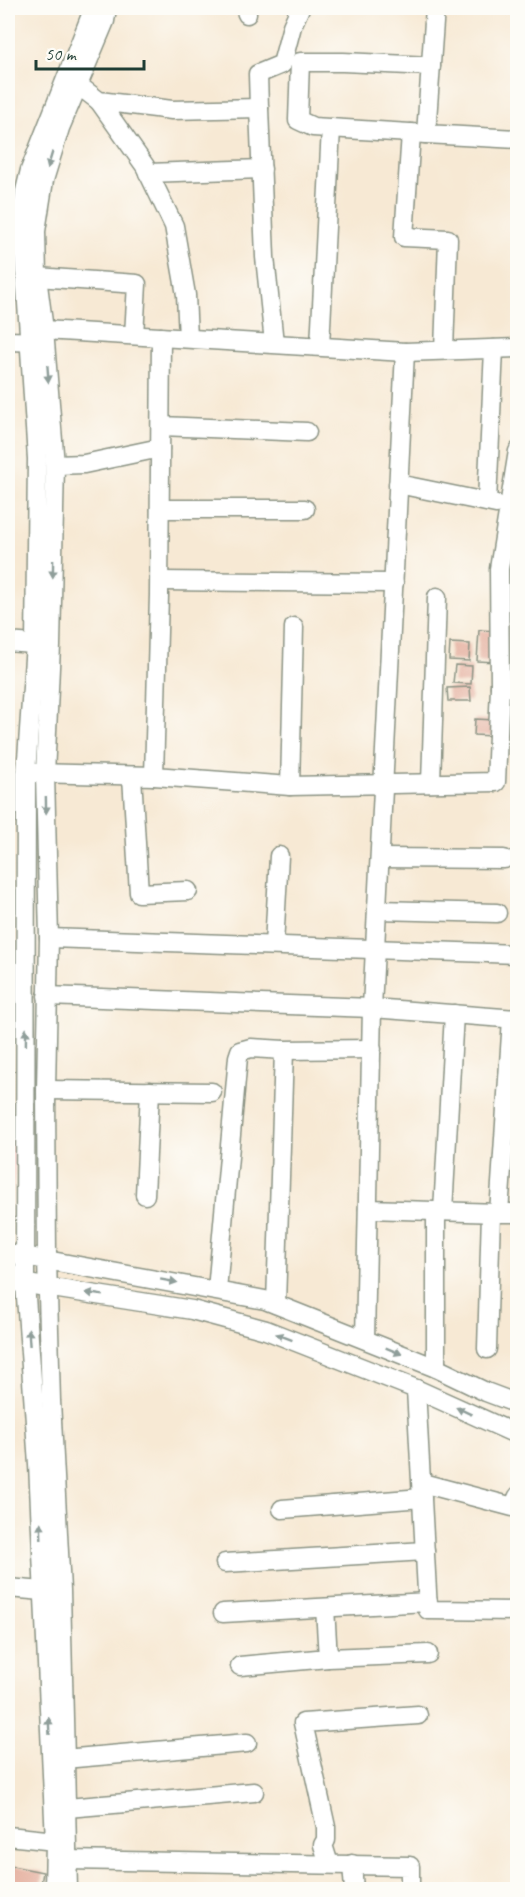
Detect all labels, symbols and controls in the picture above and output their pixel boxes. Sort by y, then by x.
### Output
scale bar [36,33,144,71]
text: 50 m [45,43,78,65]
one-way arrow [45,151,54,169]
one-way arrow [43,364,53,383]
one-way arrow [48,559,58,578]
one-way arrow [41,796,50,815]
one-way arrow [21,1027,31,1046]
one-way arrow [159,1277,178,1286]
one-way arrow [85,1289,104,1298]
one-way arrow [24,1327,33,1346]
one-way arrow [275,1332,293,1341]
one-way arrow [385,1347,403,1356]
one-way arrow [456,1406,473,1415]
one-way arrow [36,1522,45,1541]
one-way arrow [45,1717,54,1736]

